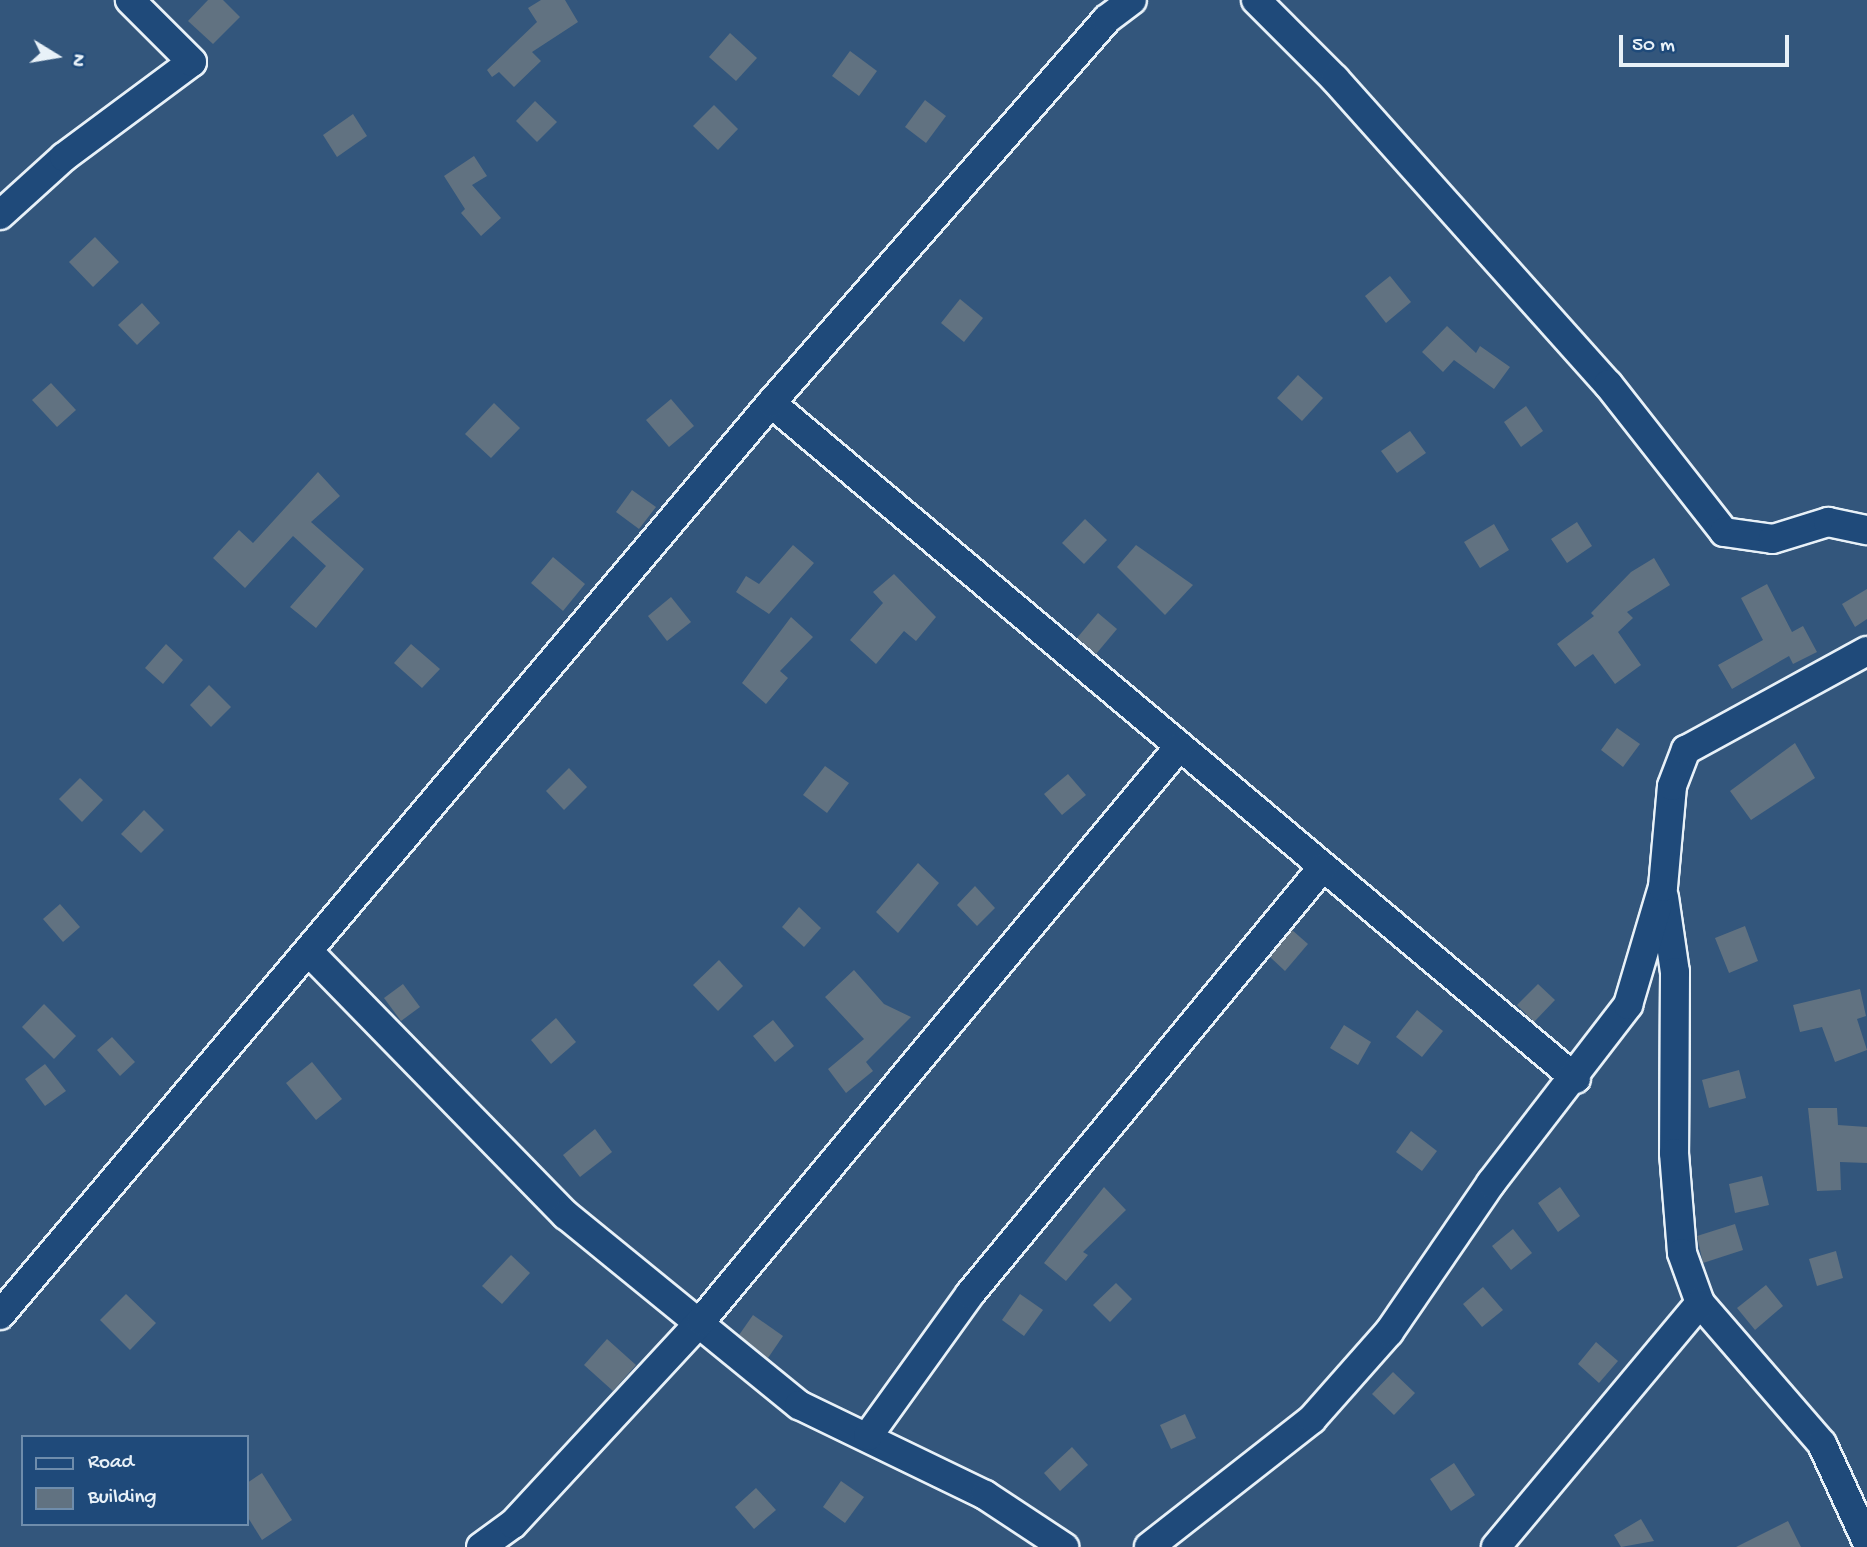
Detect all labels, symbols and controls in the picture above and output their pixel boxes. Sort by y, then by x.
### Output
north arrow [21,21,91,91]
scale bar [1622,21,1792,65]
text: 50 m [1632,34,1675,59]
text: N [65,52,90,68]
legend [21,1435,248,1526]
text: Road [88,1451,134,1476]
text: Building [88,1486,157,1511]

